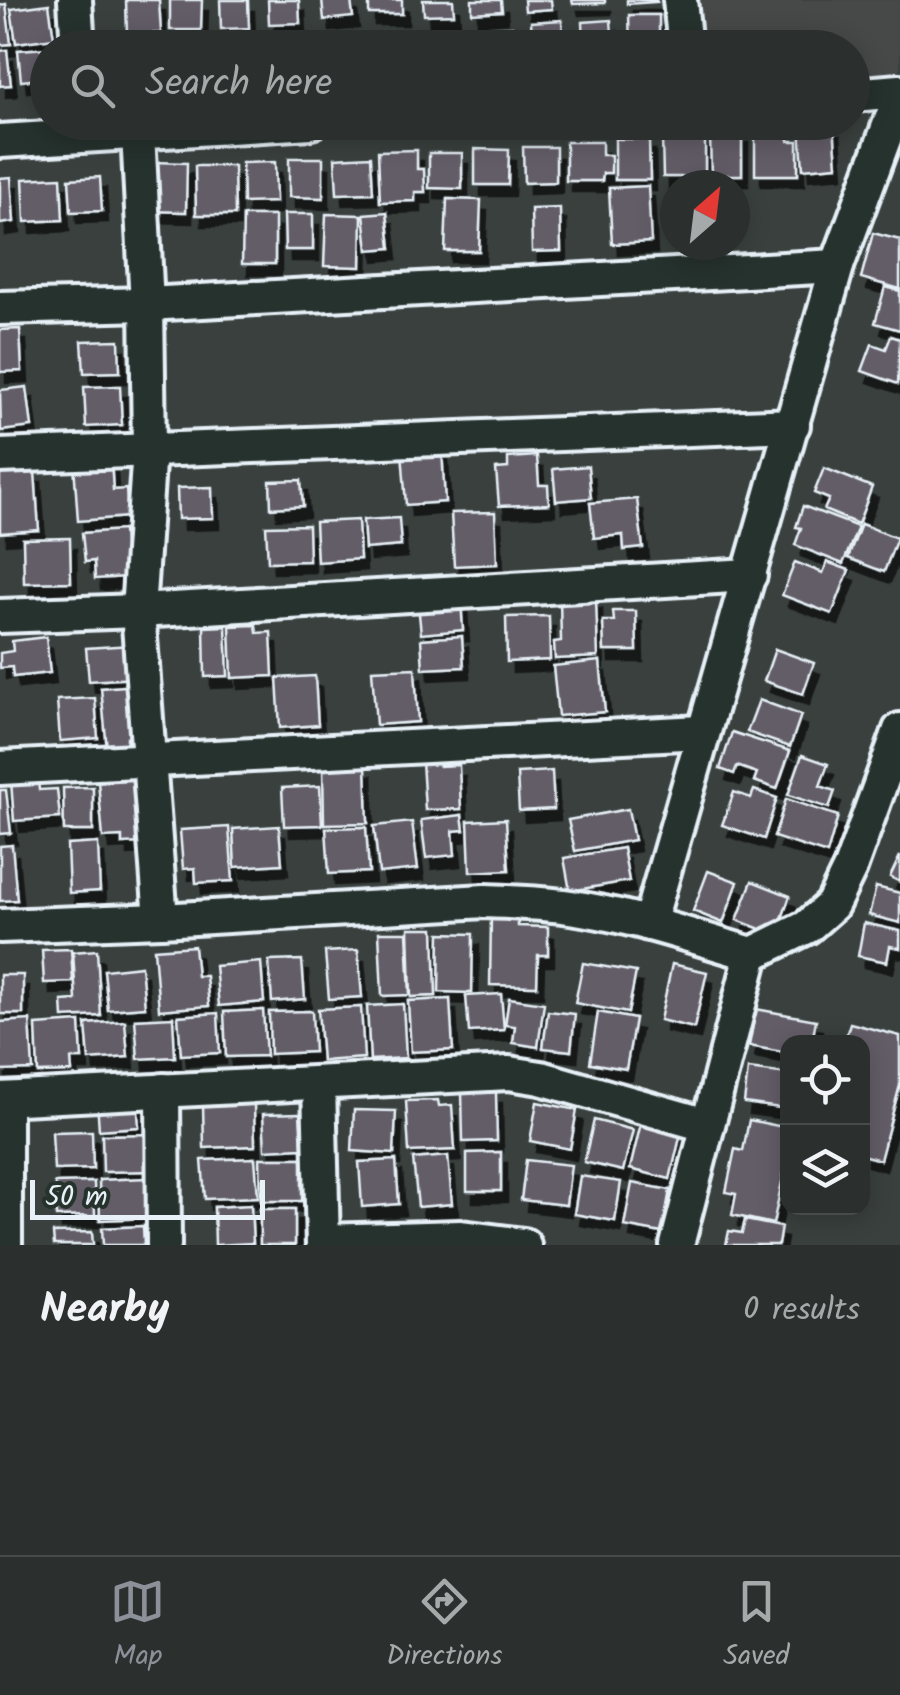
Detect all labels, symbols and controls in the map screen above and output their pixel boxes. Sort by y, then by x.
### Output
search box [30,30,870,140]
text: Search here [145,55,332,115]
icon: search [65,58,120,113]
north arrow [660,170,750,260]
map controls [780,1035,870,1215]
button: locate [780,1035,870,1125]
button: layers [780,1125,870,1215]
scale bar [30,1175,265,1220]
text: 50 m [45,1175,108,1220]
text: Nearby [40,1277,169,1344]
text: 0 results [743,1285,860,1336]
tab: Map [110,1574,165,1679]
tab: Directions [386,1574,502,1679]
tab: Saved [723,1574,790,1679]

